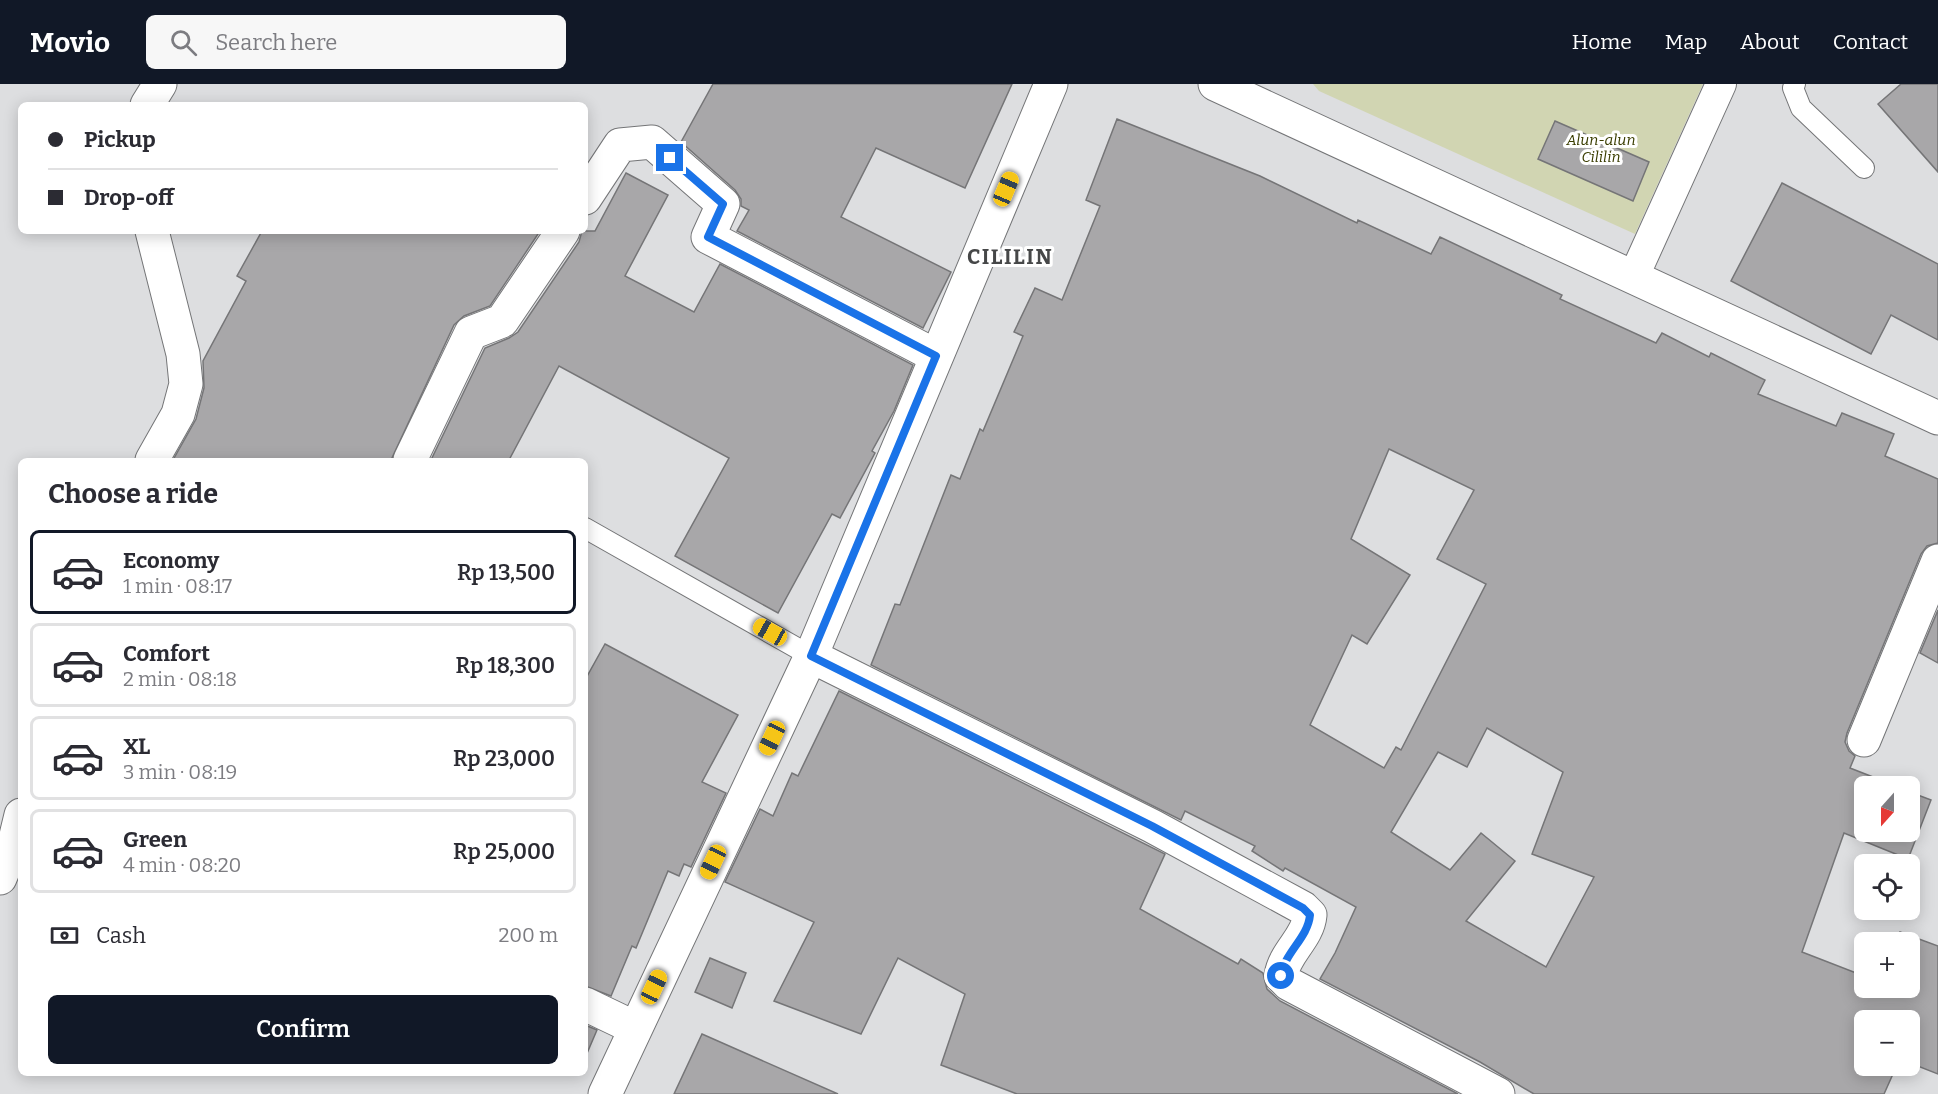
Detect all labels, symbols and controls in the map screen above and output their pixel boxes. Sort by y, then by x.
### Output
search box [146,15,566,69]
text: Movio [30,26,110,59]
icon: search [167,26,200,59]
text: Search here [215,29,337,56]
text: Home [1572,29,1632,55]
text: Map [1665,29,1707,55]
text: About [1740,29,1800,55]
text: Contact [1833,29,1908,55]
text: Pickup [84,126,156,153]
park label: Alun-alun Cililin [1565,131,1636,166]
route end [656,144,683,171]
car [991,169,1021,209]
text: Drop-off [84,184,174,211]
district label: CILILIN [967,244,1053,270]
text: Choose a ride [48,478,218,510]
icon: car [51,545,105,599]
text: Economy [123,547,219,574]
text: Rp 13,500 [457,559,555,586]
text: 1 min · 08:17 [123,574,232,598]
car [750,615,790,649]
icon: car [51,638,105,692]
text: Comfort [123,640,210,667]
text: Rp 18,300 [456,652,555,679]
text: 2 min · 08:18 [123,667,237,691]
car [756,718,788,758]
icon: car [51,731,105,785]
text: XL [123,733,150,760]
text: Rp 23,000 [453,745,555,772]
text: 3 min · 08:19 [123,760,237,784]
north arrow [1854,776,1920,842]
map controls [1854,776,1920,1076]
icon: car [51,824,105,878]
text: Green [123,826,187,853]
text: Rp 25,000 [453,838,555,865]
car [697,842,729,882]
text: 4 min · 08:20 [123,853,241,877]
button: locate [1854,854,1920,920]
icon: cash [48,919,81,952]
text: Cash [96,922,146,949]
text: 200 m [498,923,558,947]
button: + [1854,932,1920,998]
route start [1267,962,1294,989]
car [638,967,670,1007]
button: Confirm [48,995,558,1064]
button: − [1854,1010,1920,1076]

